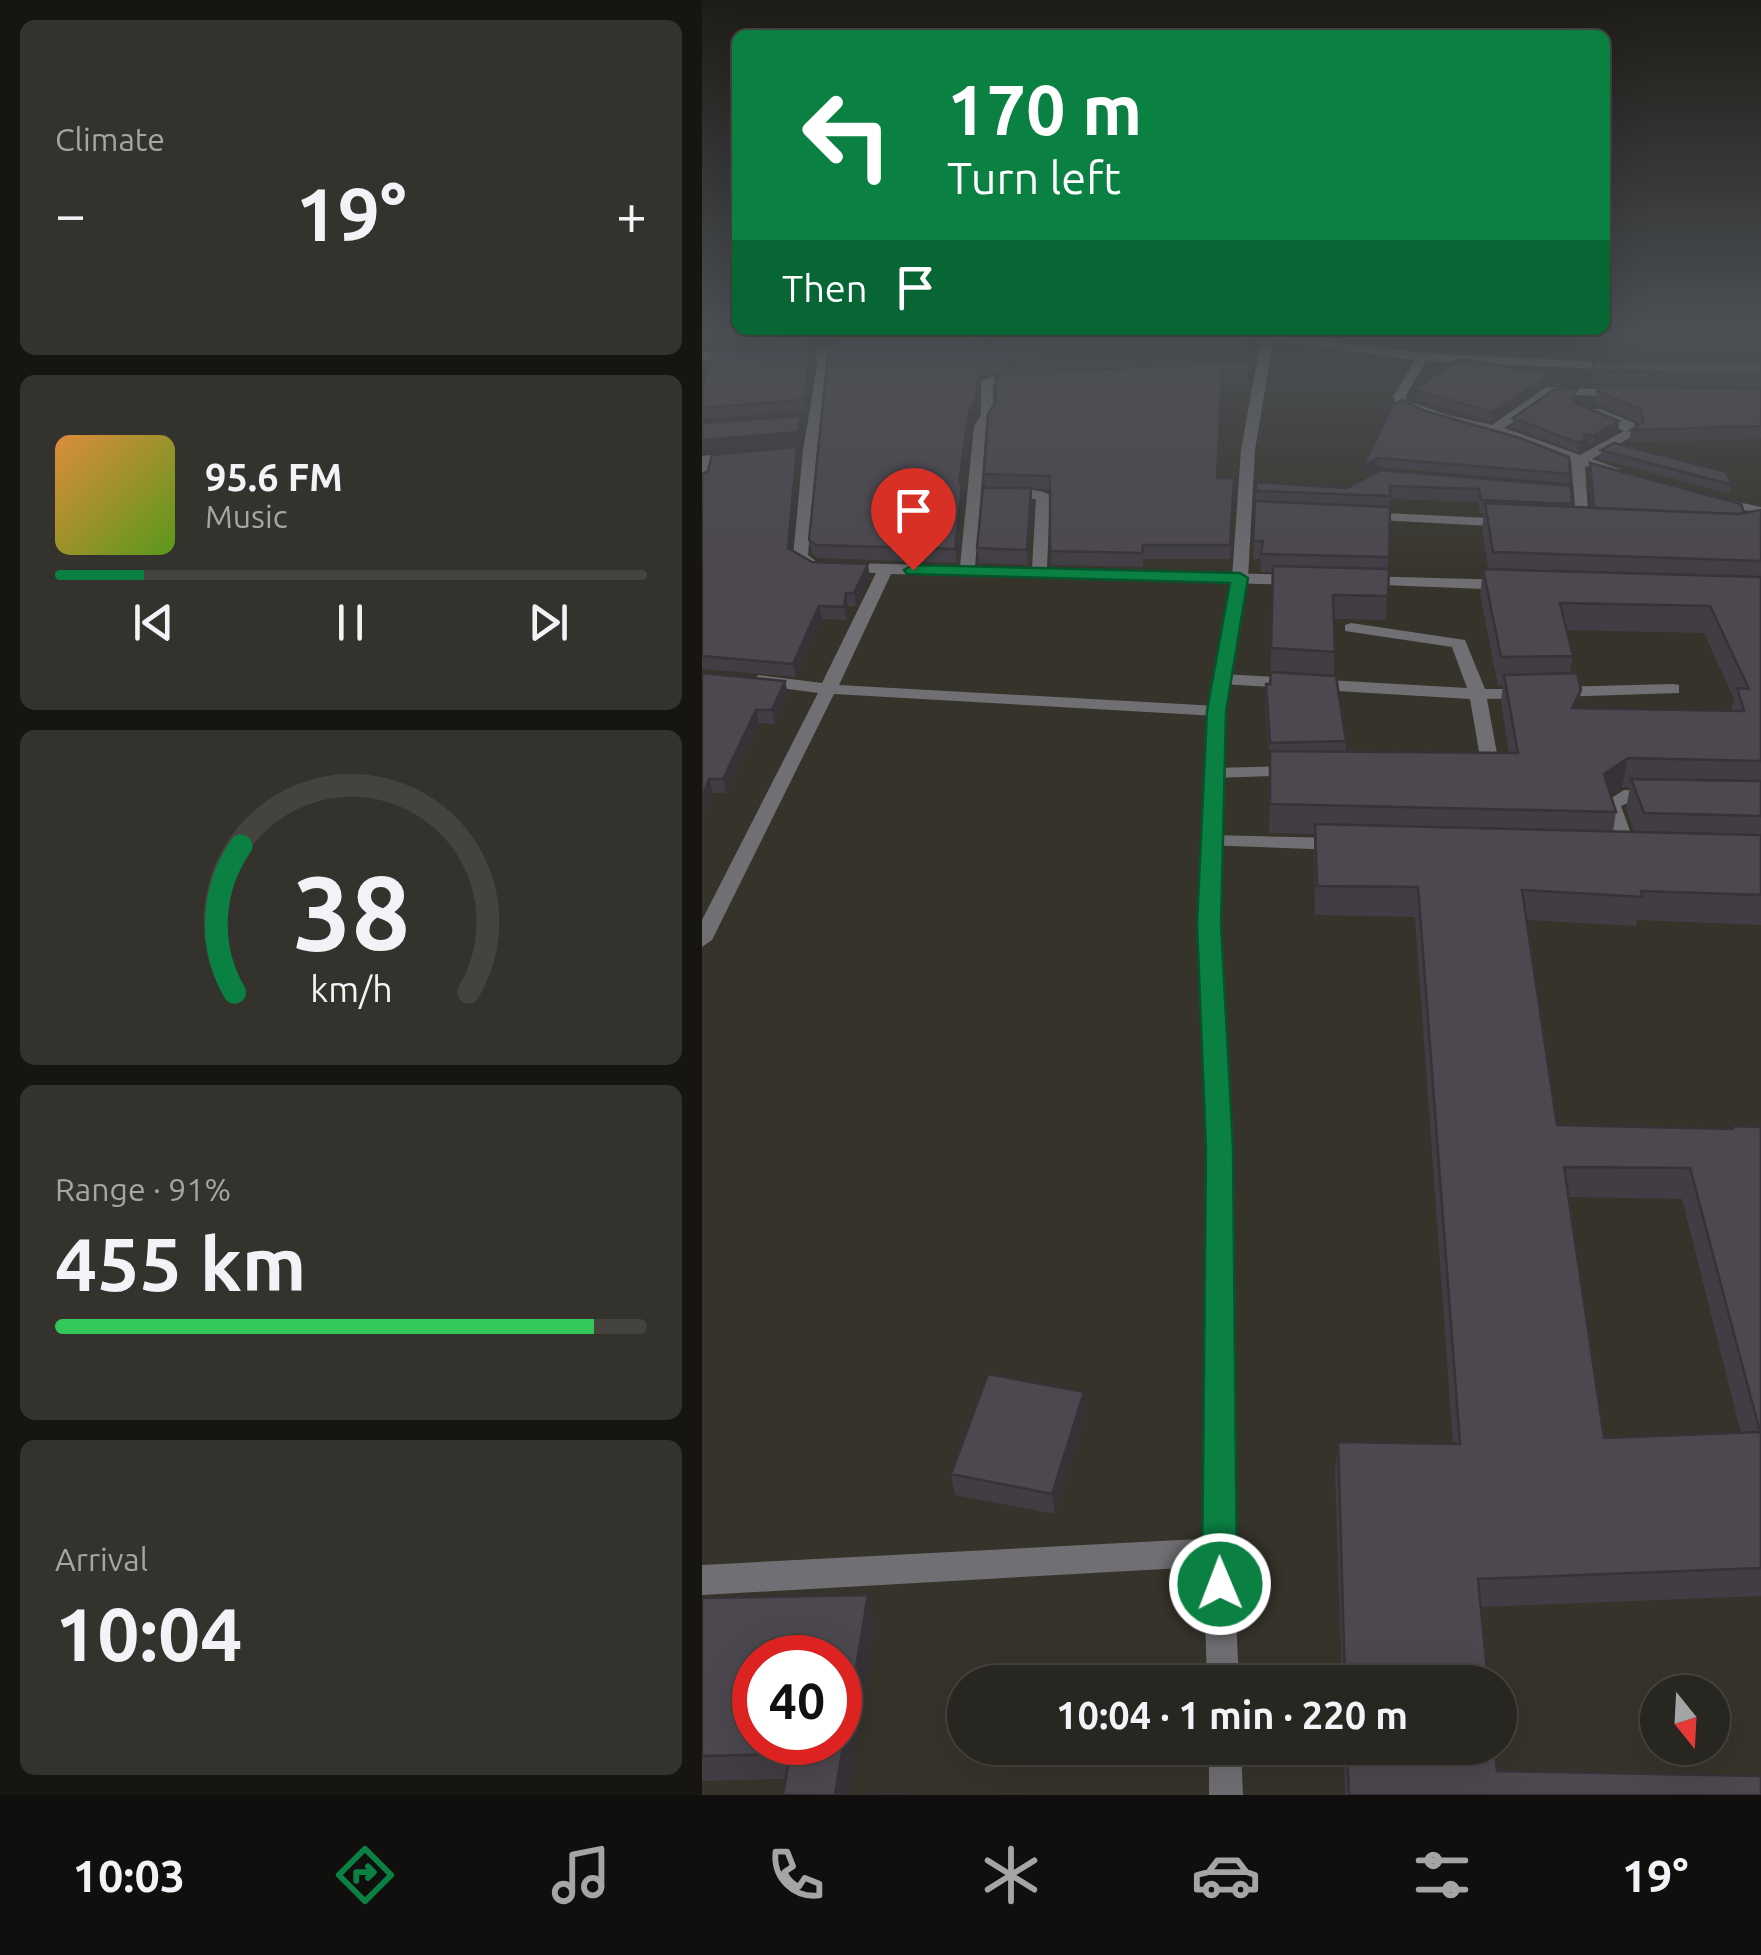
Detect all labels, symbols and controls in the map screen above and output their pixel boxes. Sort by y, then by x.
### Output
icon: left [782,70,912,200]
text: 170 m [947,70,1142,148]
text: Climate [55,121,165,157]
text: Turn left [947,152,1121,203]
text: 19° [295,171,407,255]
text: − [55,183,86,244]
text: + [616,183,647,244]
icon: arrive [888,260,943,315]
text: Then [782,267,868,309]
text: 95.6 FM [205,456,343,498]
pin [871,468,956,571]
icon: arrive [886,483,941,538]
text: Music [205,498,288,534]
icon: previous [126,595,181,650]
icon: pause [323,595,378,650]
icon: next [521,595,576,650]
text: 38 [292,853,410,970]
text: km/h [310,969,392,1009]
text: Range · 91% [55,1171,231,1207]
text: 455 km [55,1221,306,1305]
position arrow [1168,1532,1272,1636]
text: Arrival [55,1541,148,1577]
text: 10:04 [55,1591,243,1675]
speed limit sign: 40 [732,1635,862,1765]
north arrow [1640,1675,1730,1765]
map controls [1640,1675,1730,1765]
text: 10:04 · 1 min · 220 m [1056,1694,1408,1736]
icon: directions [330,1840,400,1910]
icon: music [546,1840,616,1910]
icon: phone [761,1840,831,1910]
icon: climate [976,1840,1046,1910]
icon: car [1191,1840,1261,1910]
icon: filters [1407,1840,1477,1910]
text: 10:03 [73,1850,185,1901]
text: 19° [1622,1850,1688,1901]

